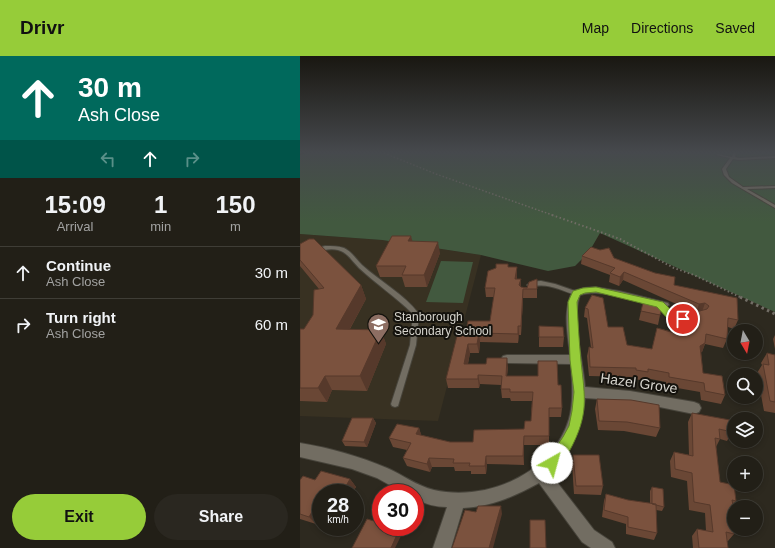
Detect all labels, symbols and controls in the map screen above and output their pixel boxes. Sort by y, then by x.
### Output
text: Drivr [20,17,64,38]
text: Map [582,20,609,36]
text: Directions [631,20,693,36]
text: Saved [715,20,755,36]
icon: ahead [12,72,64,124]
text: 30 m [78,72,142,103]
text: Ash Close [78,105,160,125]
icon: left [97,148,119,170]
icon: ahead [139,148,161,170]
icon: right [181,148,203,170]
text: 15:09 [44,191,106,218]
text: 1 [154,191,167,218]
text: 150 [216,191,256,218]
text: Arrival [57,219,94,234]
text: min [150,219,171,234]
text: m [230,219,241,234]
text: Continue [46,257,111,274]
icon: ahead [12,262,34,284]
text: 30 m [255,264,288,281]
text: Ash Close [46,274,105,289]
pin [666,302,700,336]
icon: arrive [672,308,694,330]
text: Turn right [46,309,116,326]
place label: Stanborough Secondary School [394,310,491,338]
school or university icon: Stanborough Secondary School [366,311,392,344]
icon: right [12,314,34,336]
text: 60 m [255,316,288,333]
north arrow [727,324,763,360]
map controls [727,324,763,536]
text: Ash Close [46,326,105,341]
button: search [727,368,763,404]
street label: Hazel Grove [599,370,679,396]
button: layers [727,412,763,448]
position arrow [531,442,573,484]
button: + [727,456,763,492]
speed limit sign: 30 [372,484,424,536]
button: Exit [12,494,146,540]
button: Share [154,494,288,540]
text: 28 [327,494,349,516]
button: − [727,500,763,536]
text: km/h [327,514,349,525]

